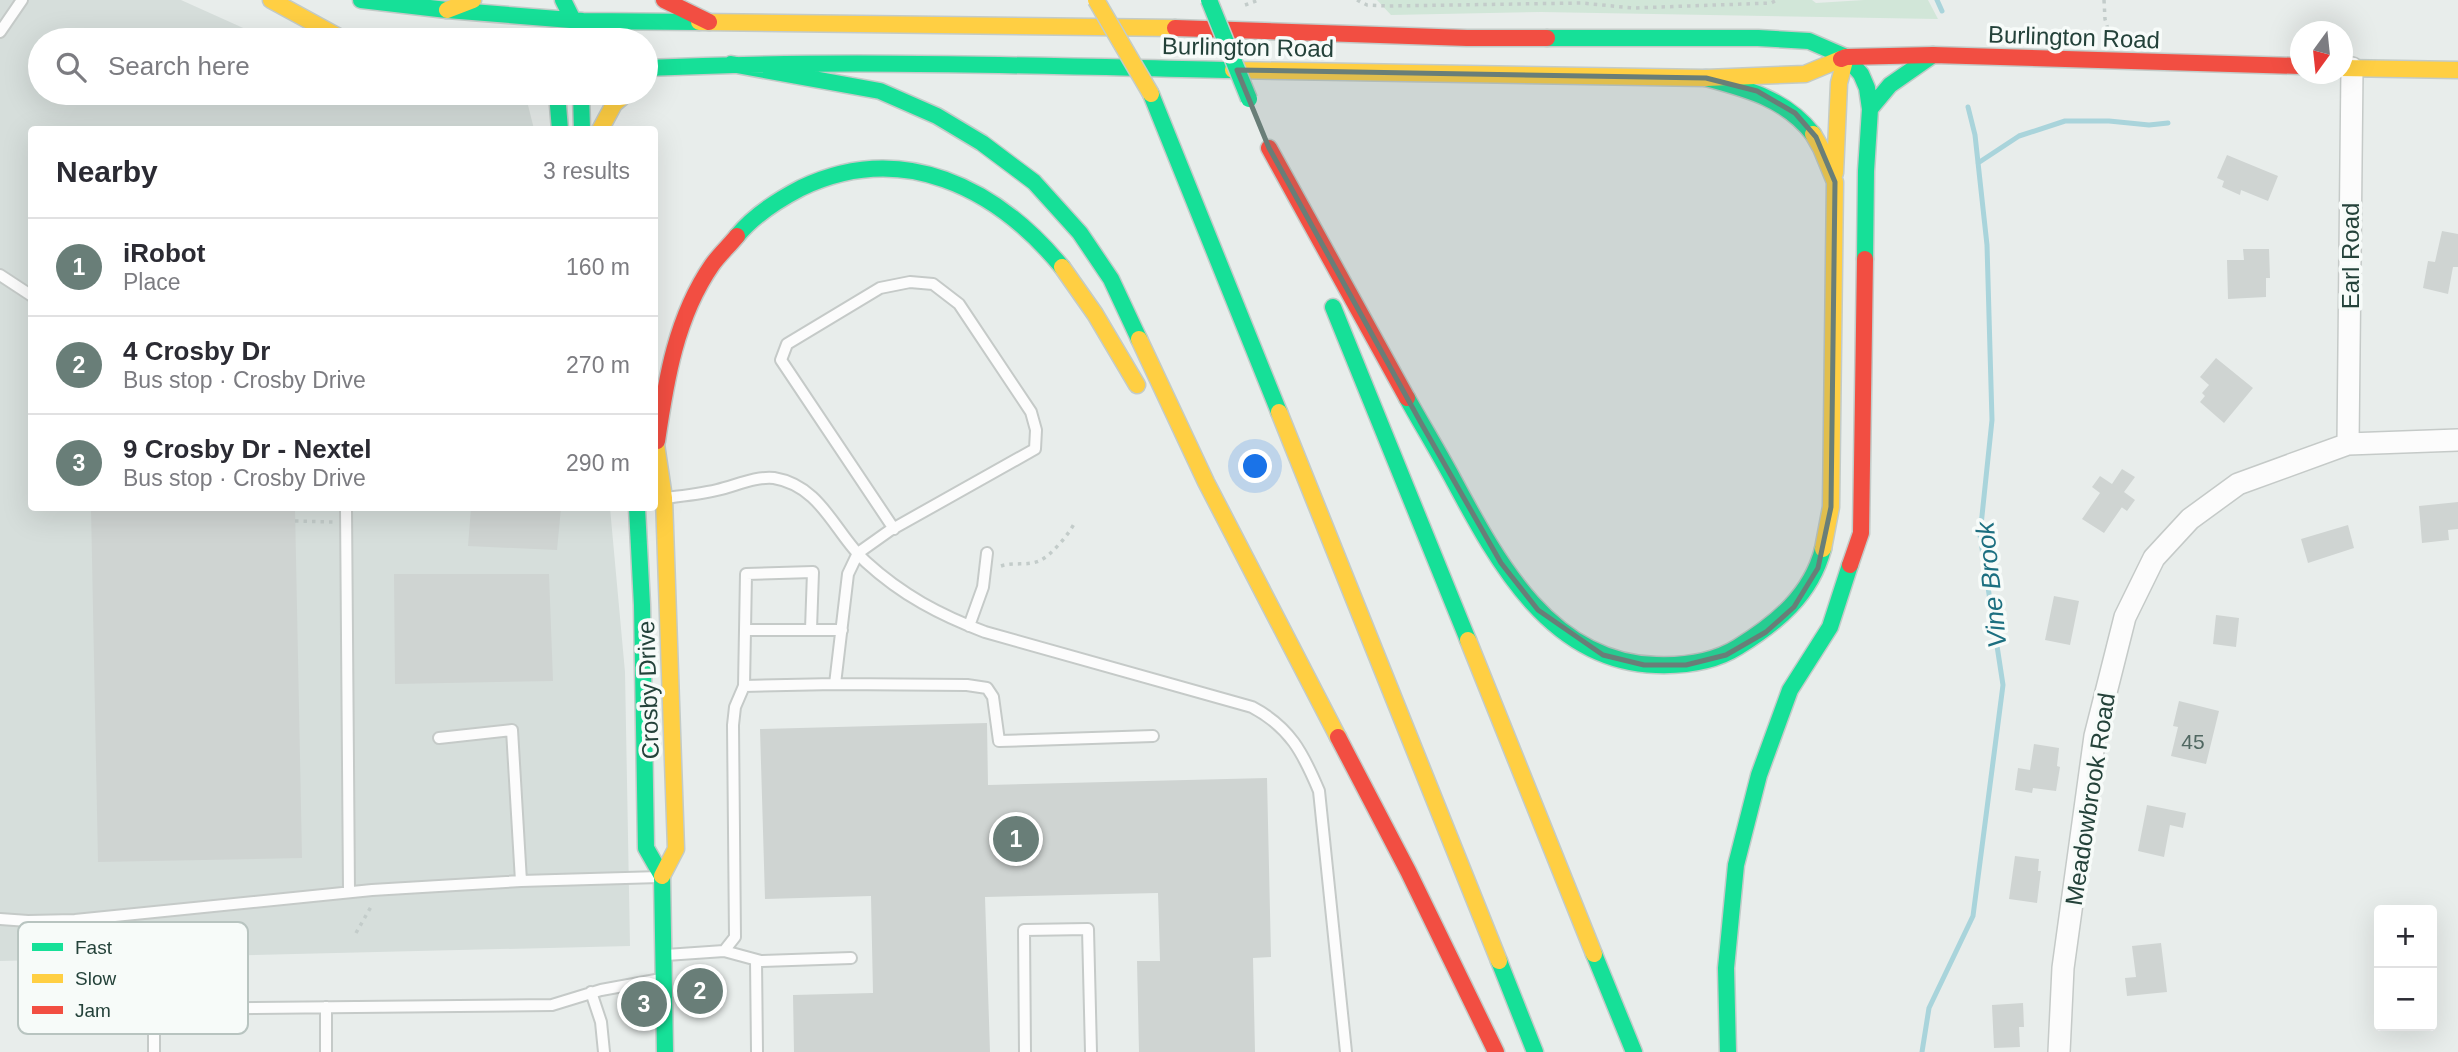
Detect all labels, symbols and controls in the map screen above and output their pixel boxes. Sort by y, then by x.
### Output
street label: Burlington Road [1988,21,2160,53]
north arrow [2290,21,2353,84]
search box [28,28,658,105]
street label: Burlington Road [1162,32,1334,62]
icon: search [52,48,90,86]
text: Search here [108,51,250,81]
text: Nearby [56,155,158,188]
text: 3 results [543,158,630,184]
street label: Earl Road [2337,203,2364,309]
text: iRobot [123,238,205,268]
text: 1 [73,254,85,280]
text: 160 m [566,254,630,280]
text: Place [123,269,181,295]
text: 4 Crosby Dr [123,336,270,366]
text: 2 [73,352,85,378]
text: 270 m [566,352,630,378]
text: Bus stop · Crosby Drive [123,367,366,393]
text: 9 Crosby Dr - Nextel [123,434,372,464]
your location [1238,449,1272,483]
text: 3 [73,450,85,476]
text: 290 m [566,450,630,476]
text: Bus stop · Crosby Drive [123,465,366,491]
water label: Vine Brook [1969,518,2013,650]
street label: Crosby Drive [632,620,664,760]
street label: Meadowbrook Road [2060,691,2120,907]
house number: 45 [2181,730,2205,753]
pin: 1 [993,813,1039,865]
map controls [2374,905,2437,1031]
button: + [2374,905,2437,968]
legend [18,922,248,1034]
text: Fast [75,937,113,958]
pin: 2 [677,965,723,1017]
text: Slow [75,968,116,989]
button: − [2374,968,2437,1031]
pin: 3 [621,978,667,1030]
text: Jam [75,1000,111,1021]

